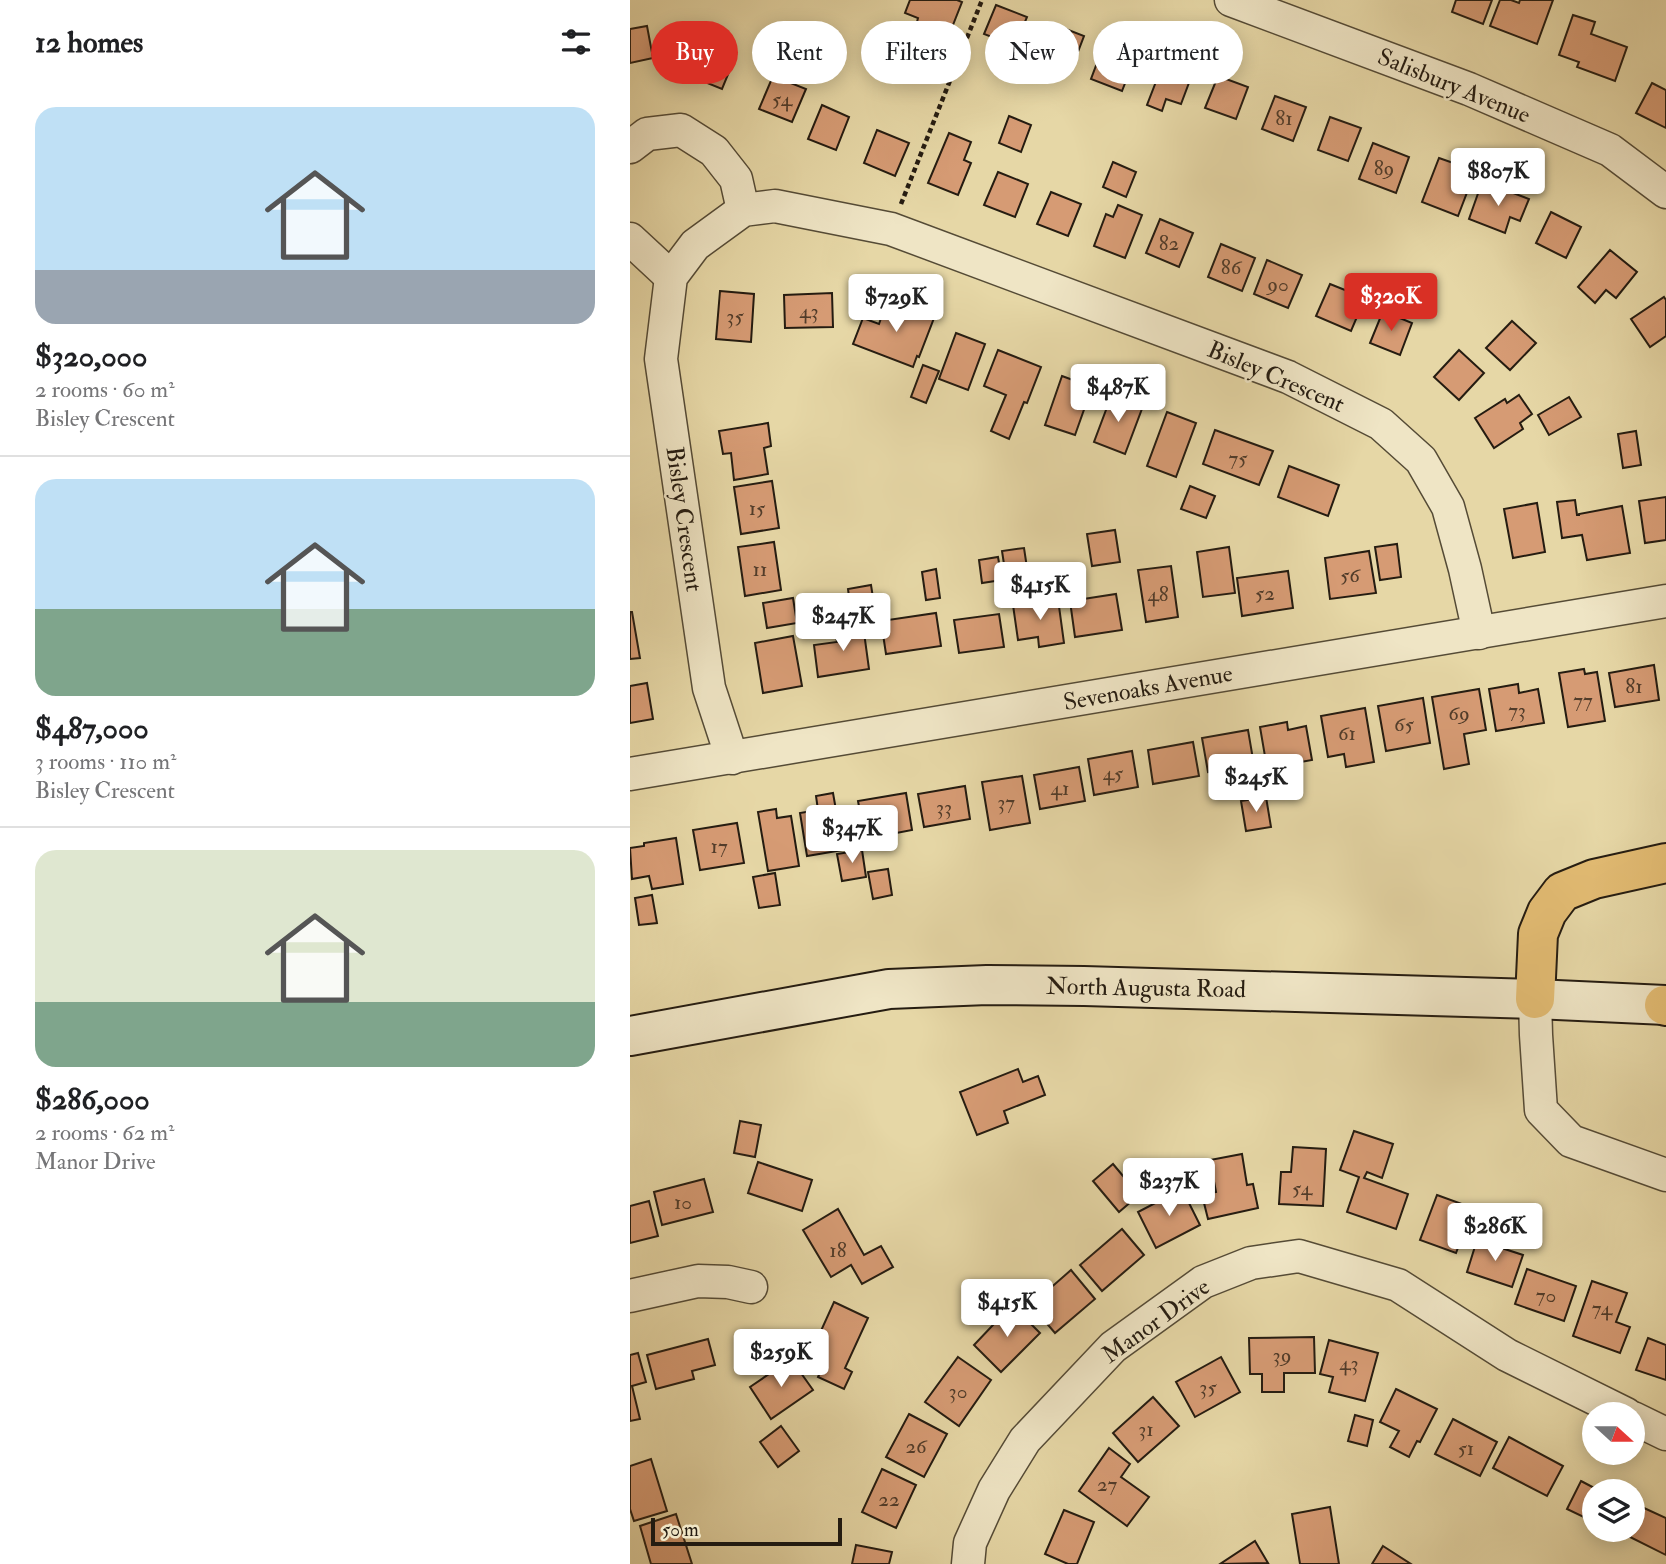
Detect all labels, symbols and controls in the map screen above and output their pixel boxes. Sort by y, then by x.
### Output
chip: Buy [651,21,738,84]
chip: Rent [752,21,847,84]
chip: Filters [861,21,971,84]
chip: New [985,21,1079,84]
chip: Apartment [1093,21,1243,84]
icon: filters [557,23,595,61]
text: 12 homes [35,24,143,61]
street label: Salisbury Avenue [1373,41,1535,131]
house number: 54 [772,86,794,113]
house number: 81 [1275,105,1293,132]
pin: $807K [1449,148,1547,208]
icon: home [252,152,378,278]
house number: 89 [1374,155,1394,182]
text: $807K [1467,156,1529,185]
house number: 82 [1159,230,1179,257]
house number: 86 [1221,254,1243,281]
house number: 90 [1265,271,1289,298]
pin: $729K [847,274,945,334]
pin: $320K [1342,274,1440,333]
text: $320K [1360,281,1422,310]
text: $729K [864,282,928,311]
house number: 43 [799,298,819,325]
house number: 35 [726,303,744,330]
street label: Bisley Crescent [1203,334,1349,420]
text: $320,000 [35,338,147,375]
pin: $487K [1069,364,1167,424]
text: $487K [1087,372,1149,401]
text: 2 rooms · 60 m² [35,375,175,404]
text: Bisley Crescent [35,404,175,433]
street label: Bisley Crescent [658,445,710,594]
house number: 75 [1229,445,1248,472]
house number: 15 [749,495,766,522]
icon: home [252,524,378,650]
house number: 11 [753,556,768,583]
pin: $415K [991,562,1089,622]
house number: 56 [1340,562,1361,589]
text: $415K [1010,570,1070,599]
house number: 52 [1255,580,1275,607]
house number: 48 [1147,581,1169,608]
pin: $247K [794,594,892,653]
text: $247K [811,601,875,630]
street label: Sevenoaks Avenue [1061,658,1235,718]
house number: 81 [1625,673,1643,700]
house number: 77 [1573,687,1593,714]
house number: 73 [1508,697,1526,724]
house number: 69 [1448,700,1470,727]
text: $487,000 [35,710,149,747]
house number: 65 [1394,711,1415,738]
house number: 61 [1338,720,1356,747]
text: 3 rooms · 110 m² [35,747,176,776]
pin: $245K [1207,754,1305,814]
house number: 45 [1103,760,1124,787]
text: $245K [1224,762,1288,791]
house number: 41 [1051,775,1069,802]
text: Bisley Crescent [35,776,175,805]
house number: 37 [997,789,1015,816]
house number: 33 [936,794,952,821]
pin: $347K [803,806,901,865]
text: $347K [822,813,882,842]
house number: 17 [710,833,728,860]
icon: home [252,895,378,1021]
street label: North Augusta Road [1046,971,1246,1005]
text: $286,000 [35,1081,150,1118]
text: 2 rooms · 62 m² [35,1118,174,1147]
text: Manor Drive [35,1147,156,1176]
pin: $237K [1120,1158,1218,1218]
text: $237K [1139,1166,1199,1195]
house number: 54 [1292,1175,1314,1202]
house number: 10 [674,1189,692,1216]
pin: $286K [1446,1204,1544,1263]
text: $286K [1463,1211,1527,1240]
house number: 18 [829,1237,847,1264]
street label: Manor Drive [1096,1272,1216,1370]
pin: $415K [958,1280,1056,1339]
house number: 70 [1536,1282,1556,1309]
text: $415K [977,1287,1037,1316]
house number: 74 [1592,1295,1614,1322]
pin: $259K [732,1330,830,1389]
text: $259K [750,1337,812,1366]
house number: 39 [1273,1342,1291,1369]
house number: 43 [1339,1350,1359,1377]
house number: 35 [1199,1374,1217,1401]
house number: 30 [949,1378,967,1405]
north arrow [1582,1402,1645,1465]
map controls [1582,1402,1645,1542]
house number: 31 [1138,1416,1154,1443]
house number: 26 [905,1433,928,1460]
house number: 51 [1458,1435,1474,1462]
house number: 27 [1097,1471,1117,1498]
button: layers [1582,1479,1645,1542]
house number: 22 [878,1486,900,1513]
scale bar [651,1515,842,1547]
text: 50 m [662,1518,699,1542]

